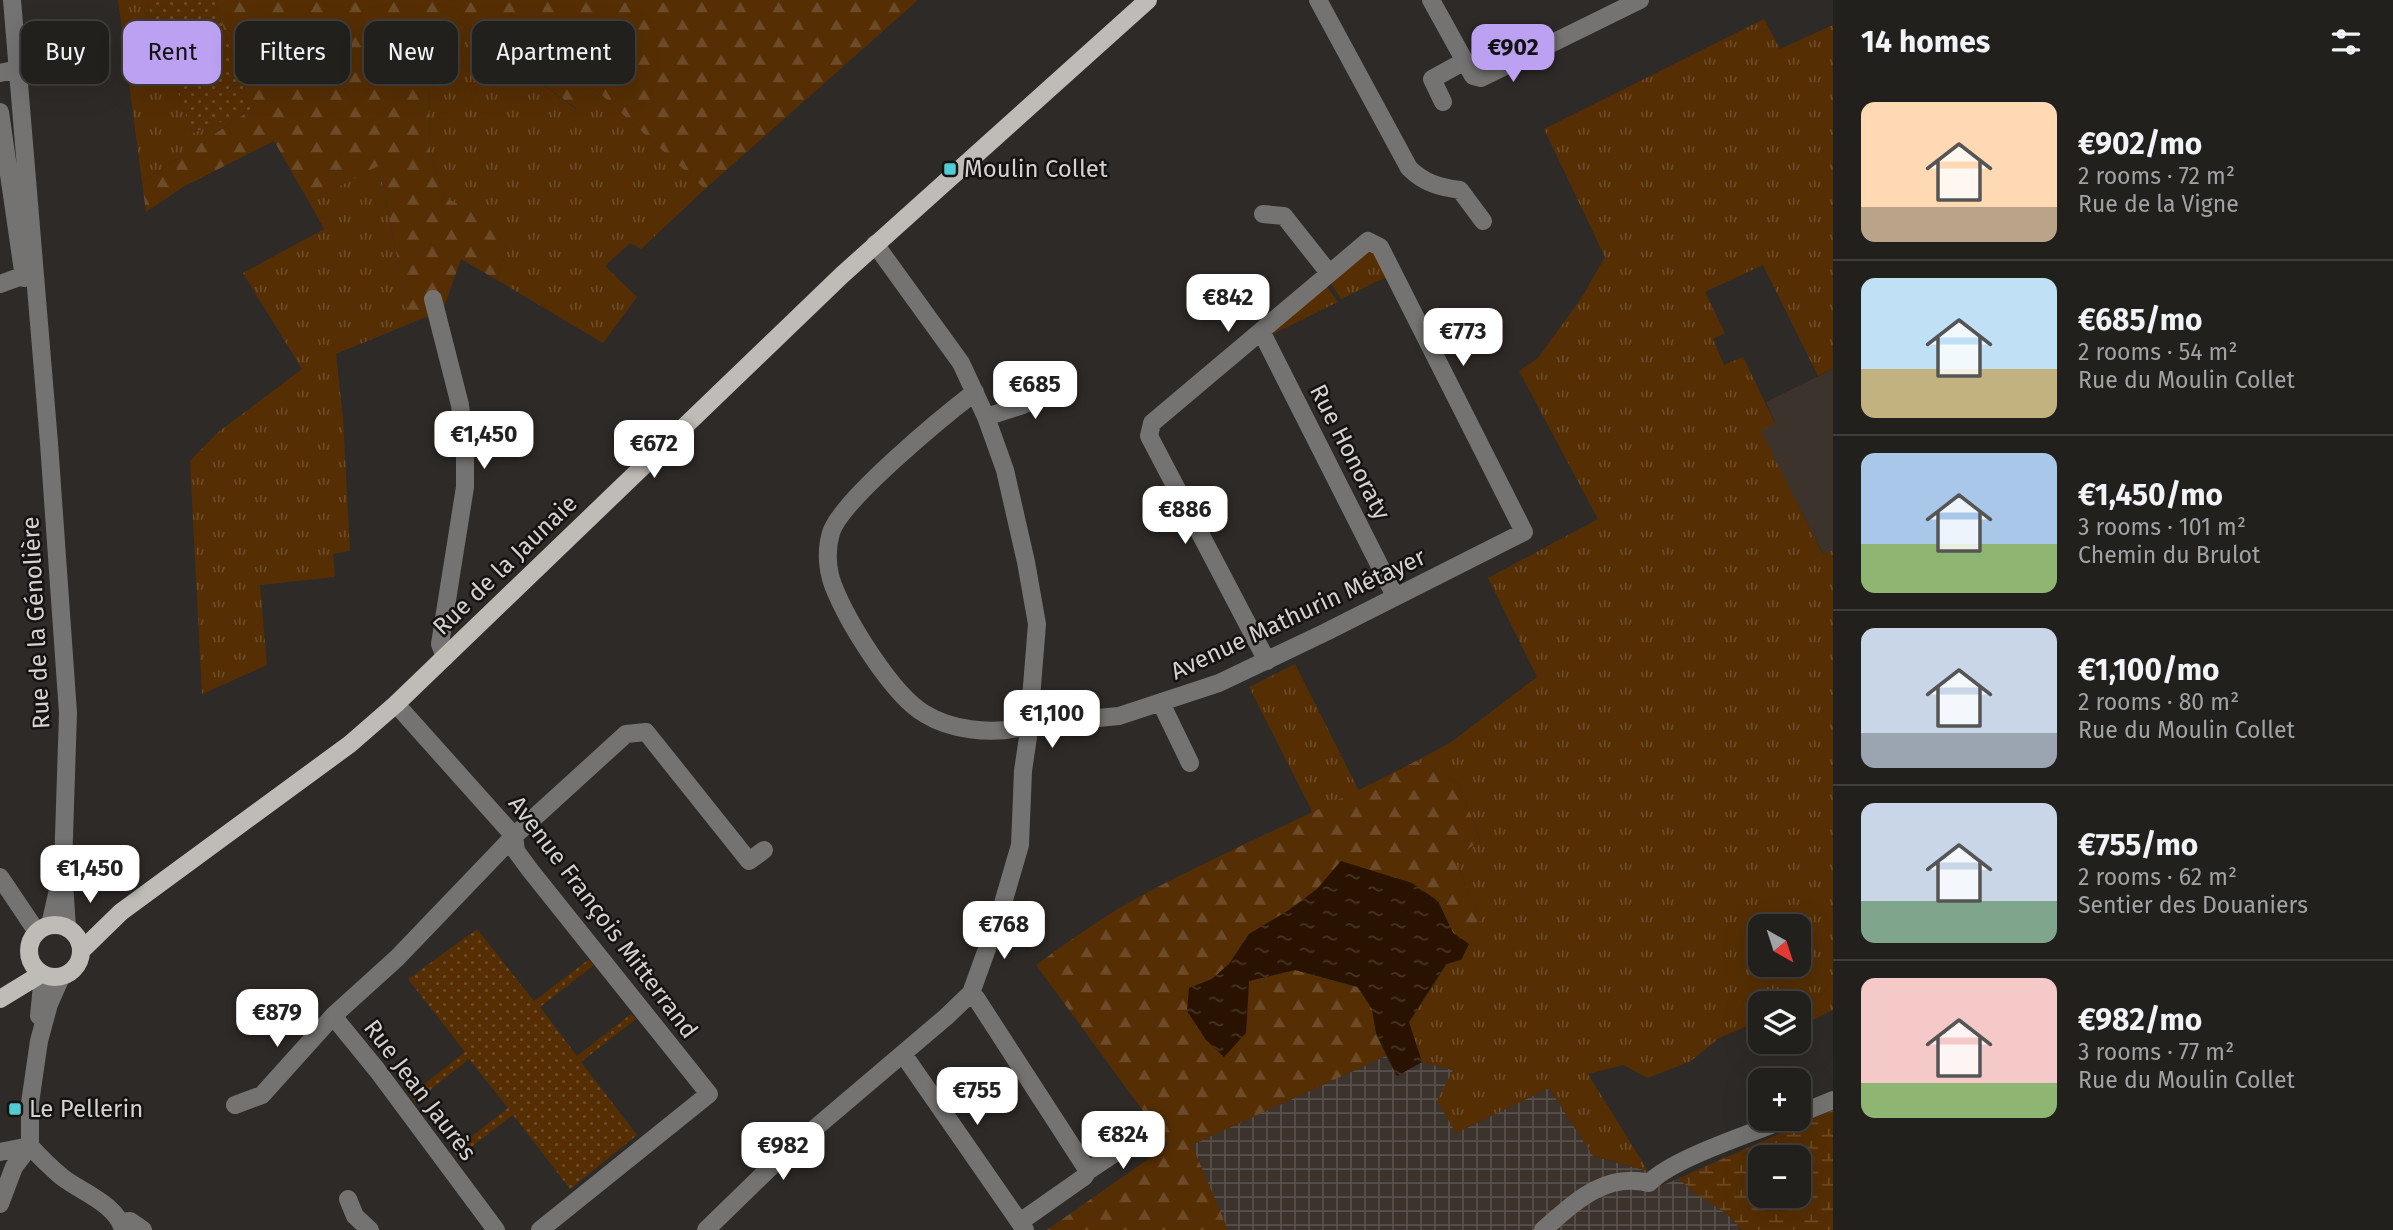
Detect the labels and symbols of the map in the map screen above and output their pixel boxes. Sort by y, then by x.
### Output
pin: €902 [1472,24,1554,84]
place label: Moulin Collet [964,155,1108,183]
marker: Moulin Collet [942,161,958,177]
pin: €842 [1187,274,1269,334]
pin: €773 [1422,308,1504,368]
pin: €685 [994,362,1076,421]
street label: Rue Honoraty [1304,380,1396,525]
pin: €1,450 [427,412,541,471]
pin: €672 [613,420,695,480]
pin: €886 [1144,486,1226,546]
street label: Rue de la Jaunaie [427,489,583,641]
street label: Rue de la Génolière [16,516,56,730]
street label: Avenue Mathurin Métayer [1166,542,1431,685]
pin: €1,100 [995,690,1109,750]
street label: Avenue François Mitterrand [503,790,703,1044]
pin: €1,450 [33,846,147,905]
pin: €768 [963,902,1045,961]
north arrow [1748,914,1811,976]
pin: €879 [236,990,318,1049]
street label: Rue Jean Jaurès [358,1014,482,1166]
pin: €755 [936,1068,1018,1127]
place label: Le Pellerin [29,1095,143,1123]
marker: Le Pellerin [7,1101,23,1117]
pin: €824 [1082,1112,1164,1171]
pin: €982 [742,1122,824,1182]

